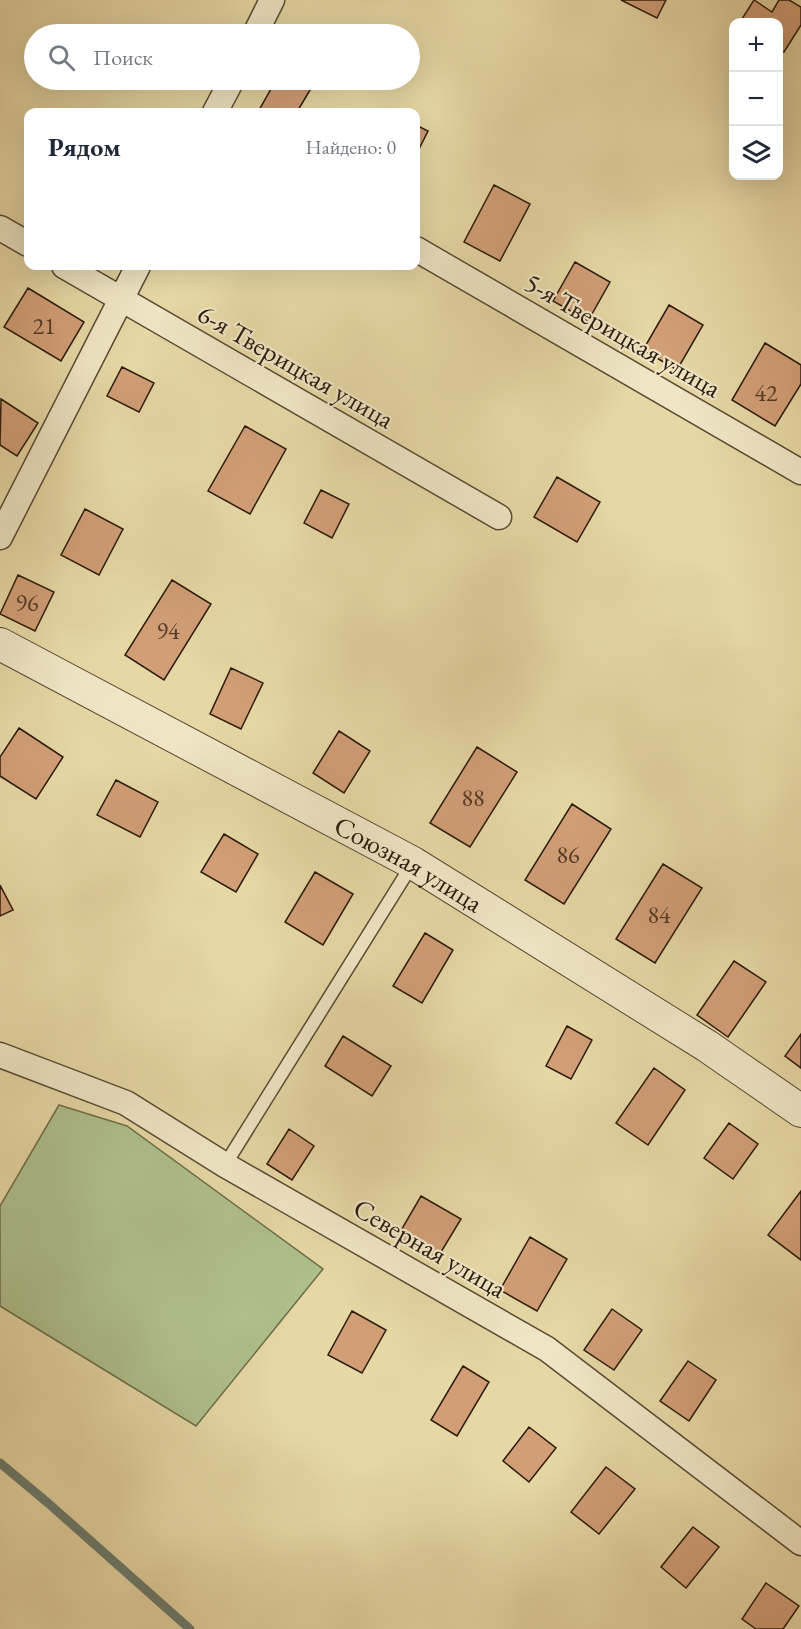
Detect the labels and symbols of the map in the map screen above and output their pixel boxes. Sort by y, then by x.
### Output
street label: 5-я Тверицкая улица [518,265,728,406]
street label: 6-я Тверицкая улица [191,296,401,437]
house number: 21 [32,310,56,341]
house number: 42 [754,377,778,408]
house number: 96 [15,587,39,618]
house number: 94 [156,615,180,646]
house number: 88 [461,782,485,813]
street label: Союзная улица [329,807,490,920]
house number: 86 [556,839,580,870]
house number: 84 [647,899,671,930]
street label: Северная улица [347,1190,513,1306]

